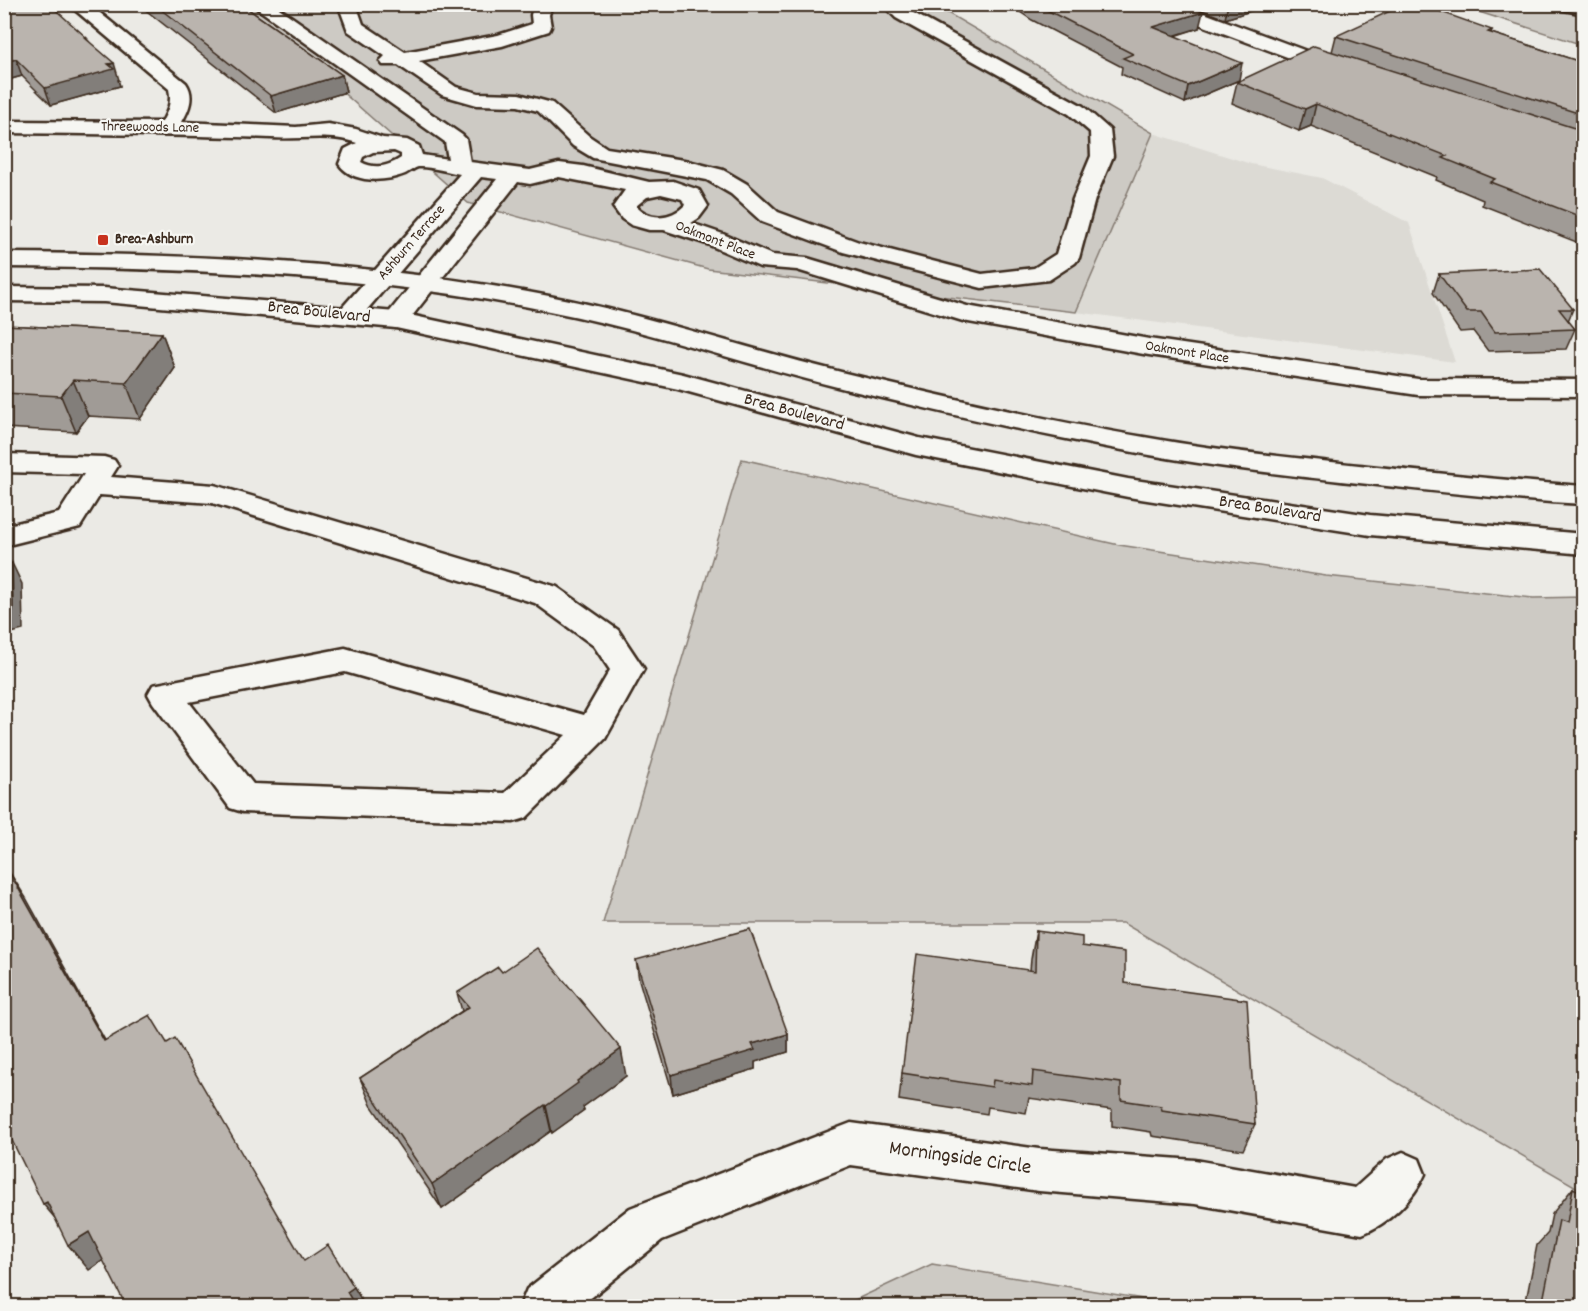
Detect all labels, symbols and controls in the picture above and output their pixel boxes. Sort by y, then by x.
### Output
street label: Threewoods Lane [101,116,200,140]
street label: Ashburn Terrace [373,200,451,286]
street label: Oakmont Place [672,216,759,267]
place label: Brea-Ashburn [115,229,193,251]
marker: Brea-Ashburn [96,233,110,247]
street label: Brea Boulevard [266,295,372,331]
street label: Oakmont Place [1143,336,1231,371]
street label: Brea Boulevard [741,388,847,438]
street label: Brea Boulevard [1217,490,1323,530]
street label: Morningside Circle [887,1134,1033,1184]

